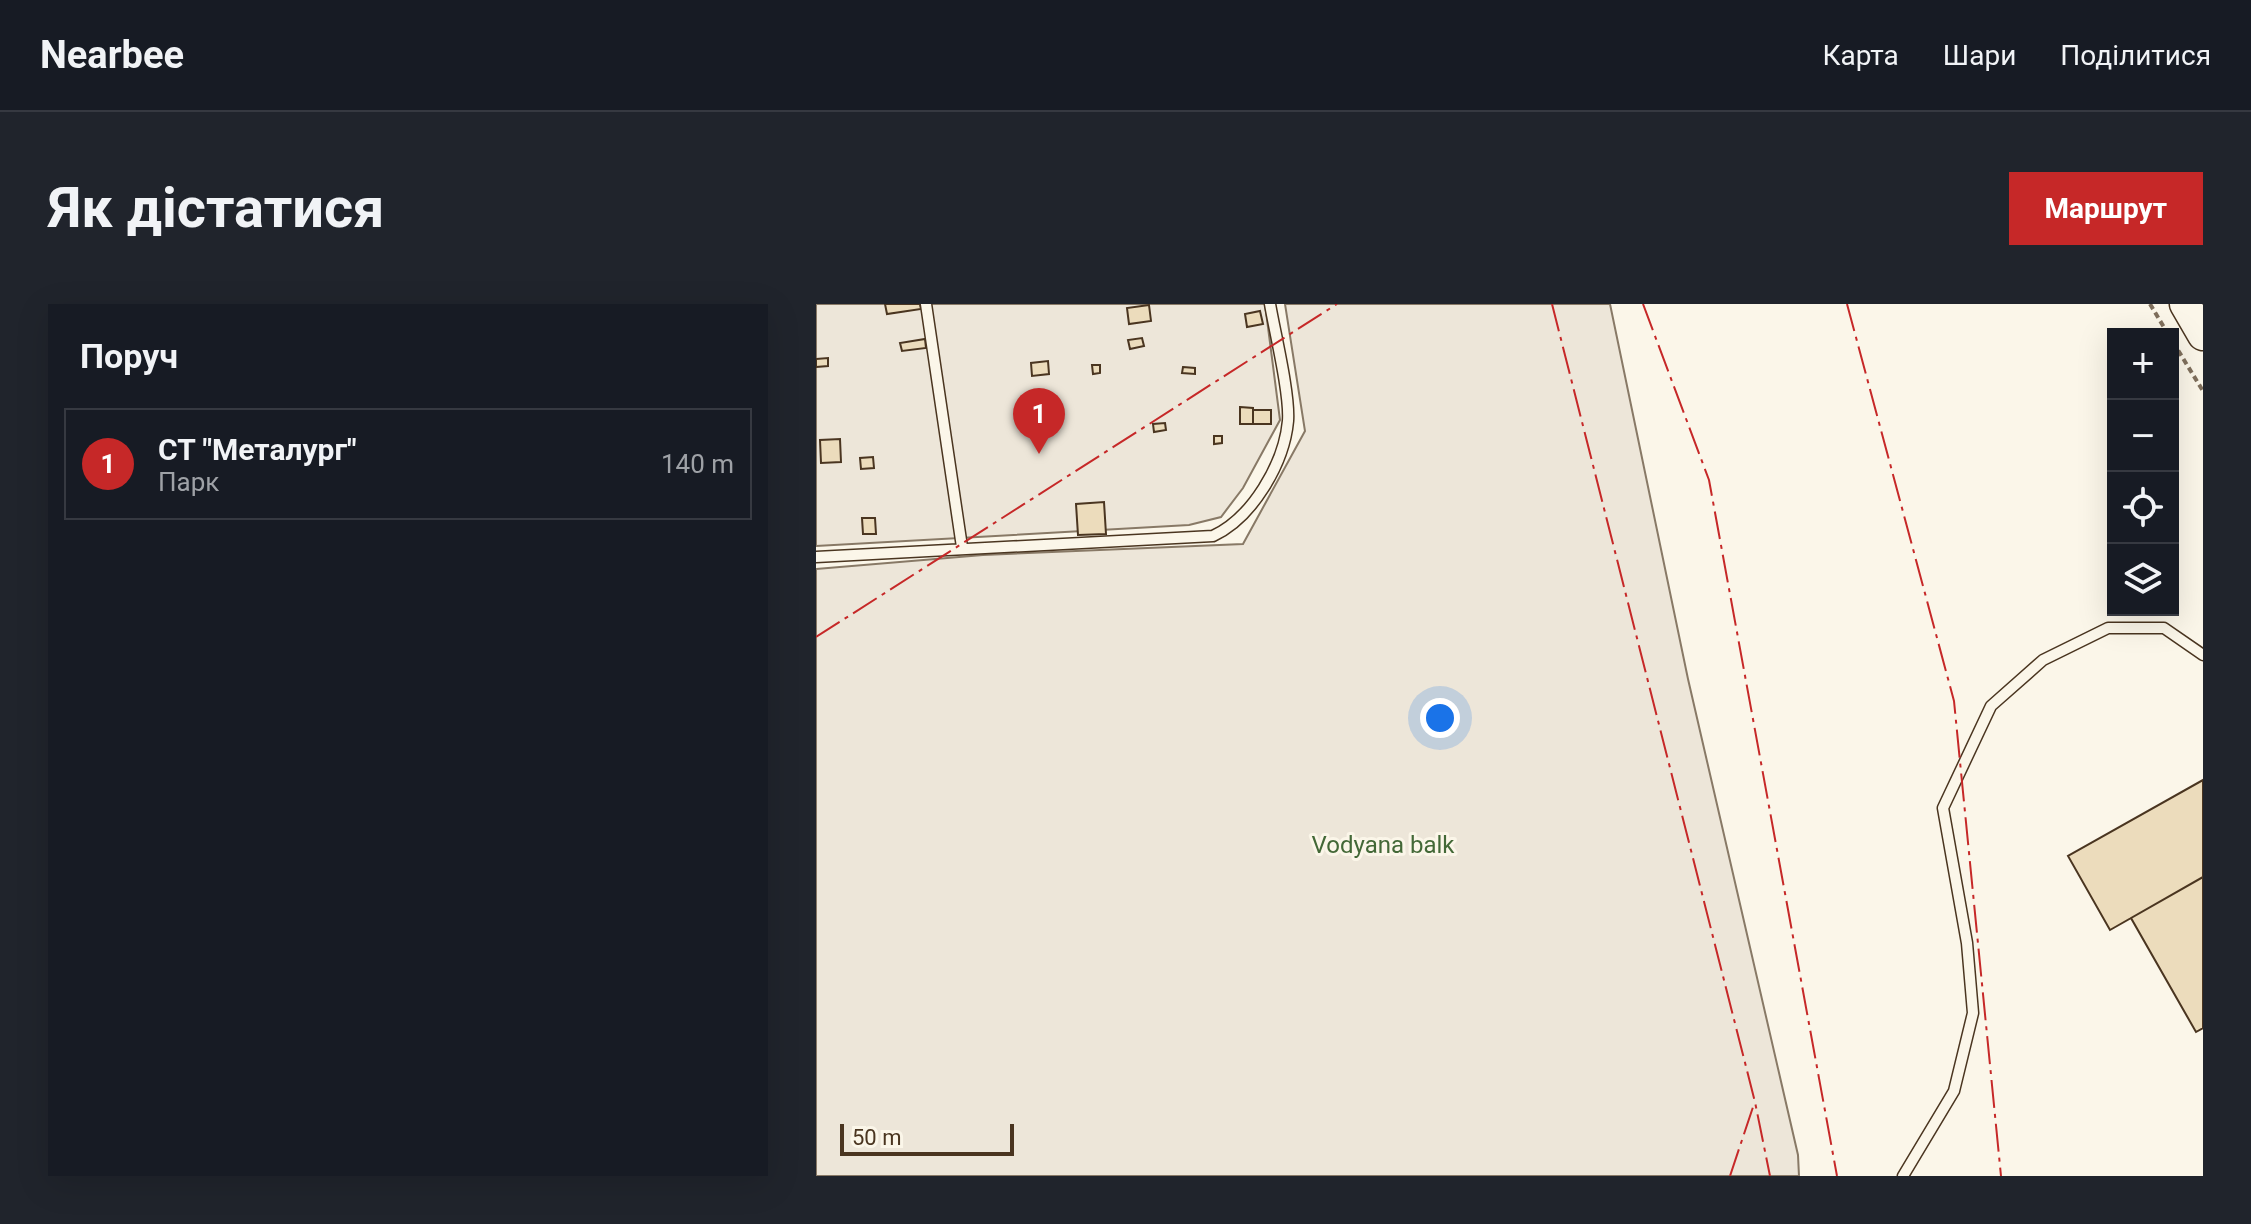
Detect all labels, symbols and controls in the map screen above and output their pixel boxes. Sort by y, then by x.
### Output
text: Nearbee [40,33,184,77]
text: Карта [1823,39,1899,72]
text: Шари [1943,39,2016,72]
text: Поділитися [2060,39,2211,72]
button: Маршрут [2009,172,2203,245]
text: Як дістатися [48,175,384,241]
map controls [2107,328,2179,616]
button: + [2107,328,2179,400]
text: Поруч [80,336,178,376]
pin: 1 [1013,388,1065,454]
button: − [2107,400,2179,472]
text: СТ "Металург" [158,432,357,467]
text: 1 [101,449,115,479]
text: 140 m [661,449,734,479]
text: Парк [158,467,219,497]
button: locate [2107,472,2179,544]
button: layers [2107,544,2179,616]
your location [1420,698,1460,738]
park label: Vodyana balk [1312,831,1455,859]
scale bar [840,1120,1014,1156]
text: 50 m [852,1125,901,1150]

